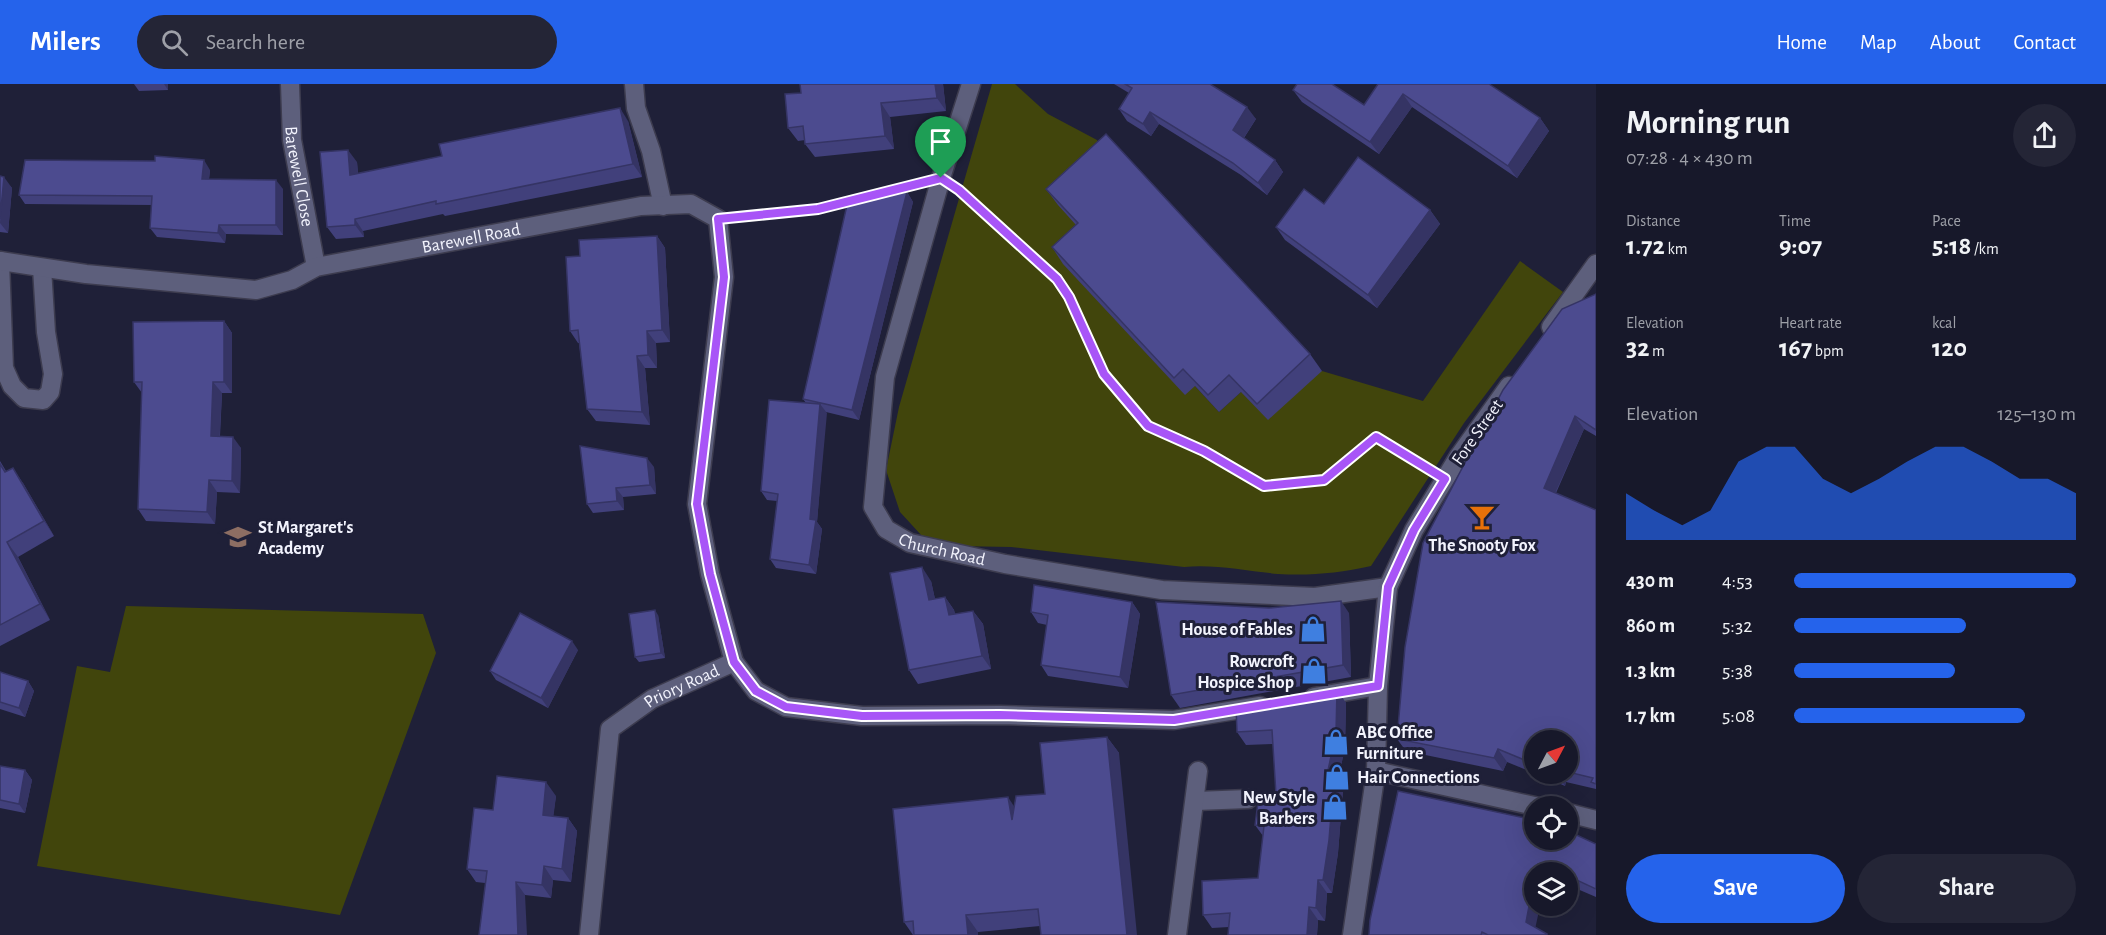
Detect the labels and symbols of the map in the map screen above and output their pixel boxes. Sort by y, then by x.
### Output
pin [915,116,966,178]
street label: Barewell Close [282,126,316,228]
street label: Barewell Road [420,221,522,257]
street label: Fore Street [1449,396,1507,469]
bar icon: The Snooty Fox [1467,502,1497,532]
place label: St Margaret's Academy [258,519,354,558]
school or university icon: St Margaret's Academy [223,522,253,552]
street label: Church Road [895,530,987,569]
place label: The Snooty Fox [1428,537,1536,555]
shop icon: House of Fables [1298,614,1328,644]
place label: House of Fables [1181,621,1293,639]
place label: Rowcroft Hospice Shop [1197,653,1294,692]
shop icon: Rowcroft Hospice Shop [1299,656,1329,686]
street label: Priory Road [641,662,722,712]
place label: ABC Office Furniture [1356,724,1433,763]
shop icon: ABC Office Furniture [1321,727,1351,757]
north arrow [1524,730,1578,784]
shop icon: Hair Connections [1322,762,1352,792]
place label: Hair Connections [1357,769,1480,787]
place label: New Style Barbers [1243,789,1315,828]
shop icon: New Style Barbers [1320,792,1350,822]

